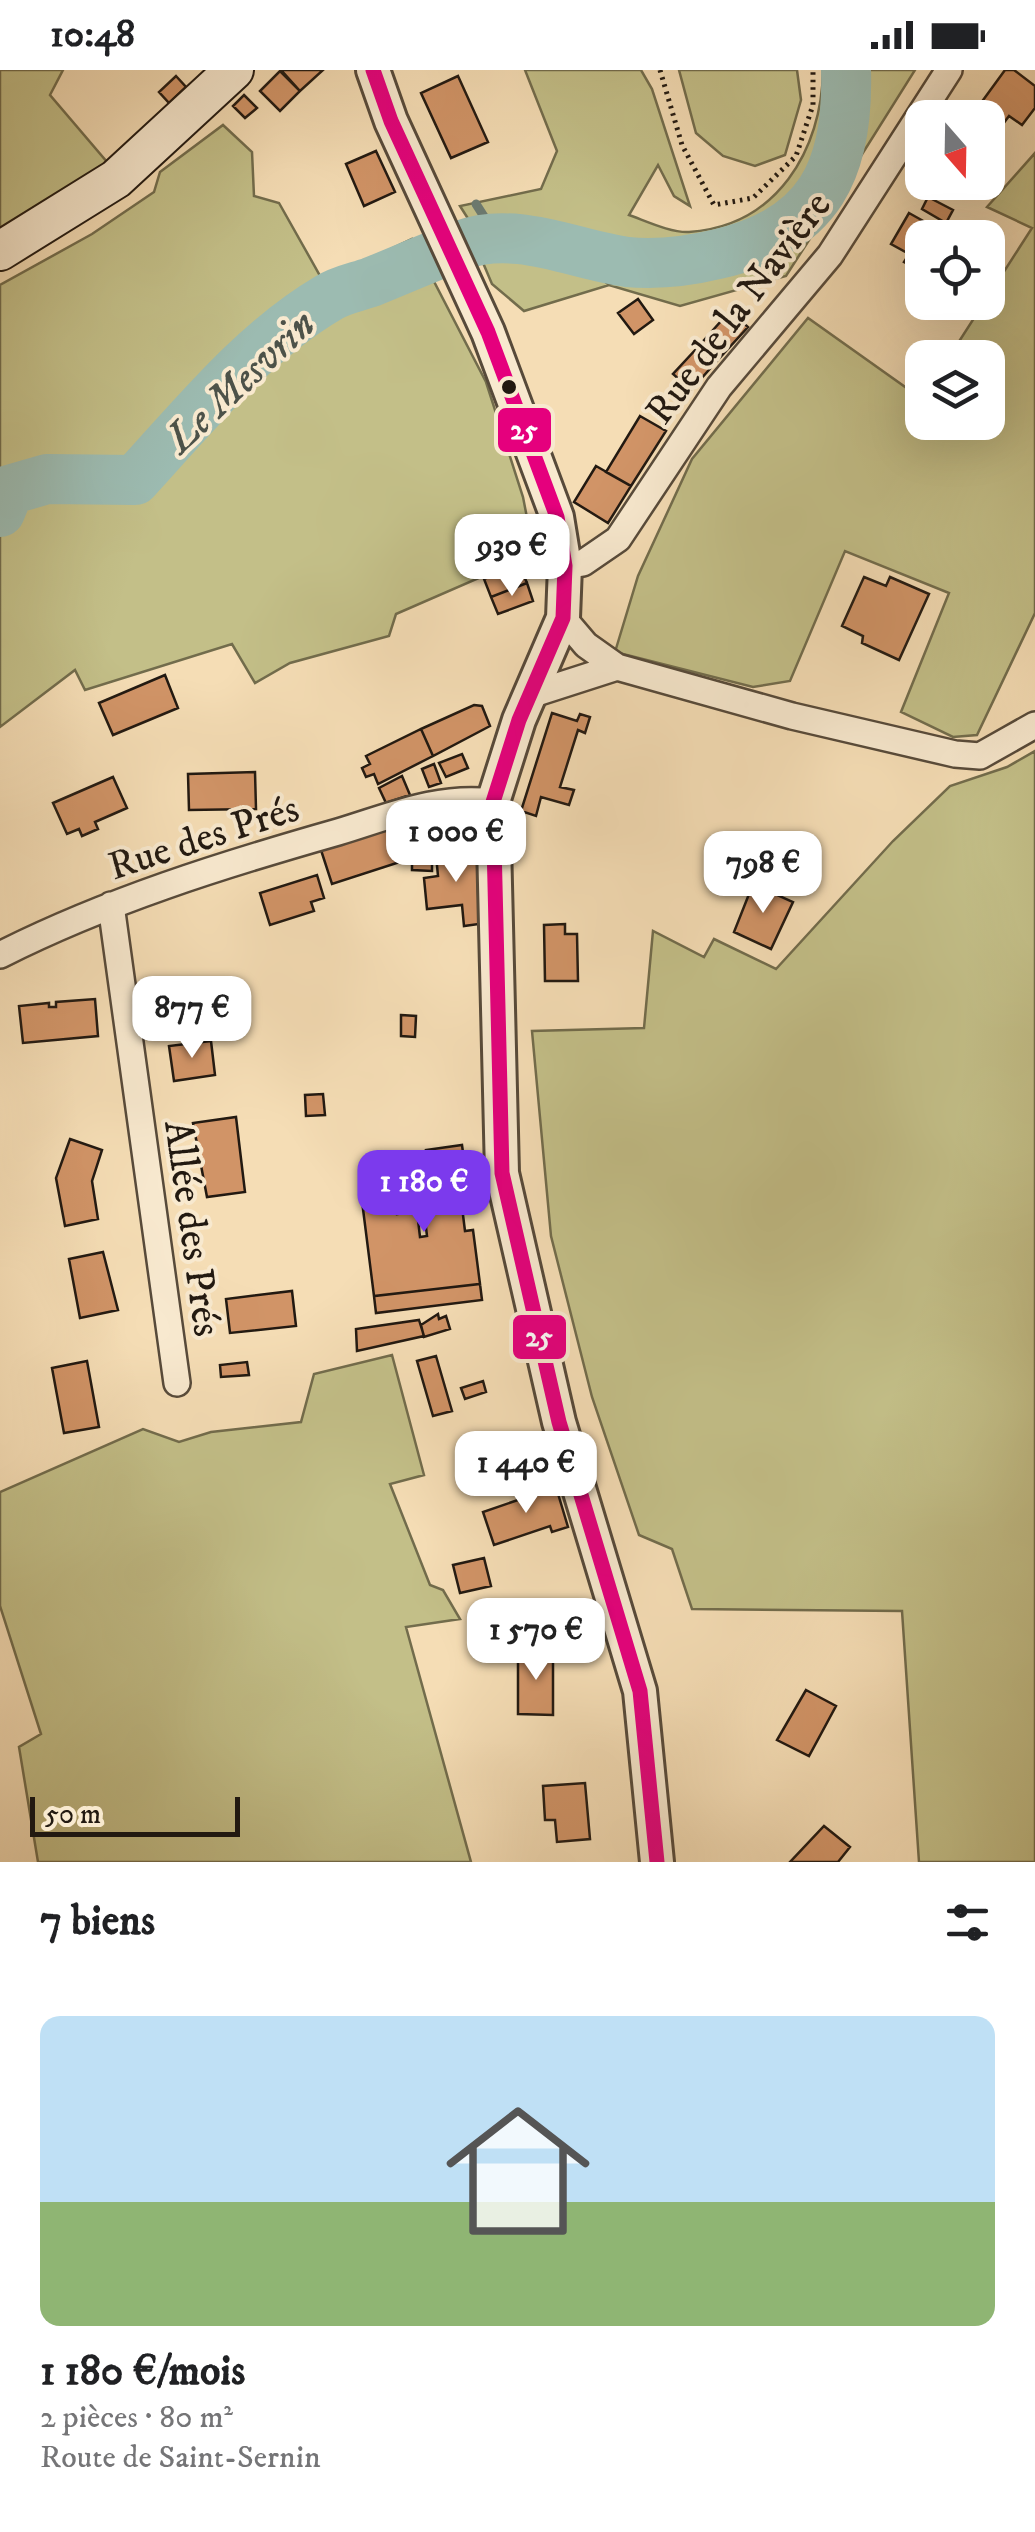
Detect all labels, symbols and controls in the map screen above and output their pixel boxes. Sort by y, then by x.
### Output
text: 10:48 [50,11,135,59]
north arrow [905,100,1005,200]
map controls [905,100,1005,440]
street label: Rue de la Navière [636,183,843,435]
button: locate [905,220,1005,320]
water label: Le Mesvrin [154,299,327,466]
button: layers [905,340,1005,440]
unlabelled marker [499,377,519,397]
line badge: 25 [496,406,553,454]
text: 25 [510,413,538,448]
pin: 930 € [442,514,582,599]
text: 930 € [477,526,547,566]
street label: Rue des Prés [102,785,306,893]
pin: 1 000 € [364,800,548,885]
text: 1 000 € [408,812,504,852]
pin: 798 € [693,831,833,916]
text: 798 € [726,843,800,883]
pin: 877 € [122,976,262,1061]
text: 877 € [154,988,230,1028]
street label: Allée des Prés [151,1117,231,1340]
pin: 1 180 € [332,1150,516,1235]
text: 1 180 € [379,1162,469,1202]
line badge: 25 [511,1313,568,1361]
text: 25 [525,1320,553,1355]
pin: 1 440 € [434,1431,618,1516]
text: 1 440 € [477,1443,575,1483]
pin: 1 570 € [444,1598,628,1683]
text: 1 570 € [489,1610,583,1650]
scale bar [30,1792,240,1836]
text: 50 m [45,1797,101,1832]
icon: filters [940,1895,995,1950]
text: 7 biens [40,1896,155,1948]
icon: home [428,2081,608,2261]
text: 1 180 €/mois [40,2346,245,2398]
text: 2 pièces · 80 m² [40,2398,233,2438]
text: Route de Saint-Sernin [40,2438,321,2478]

